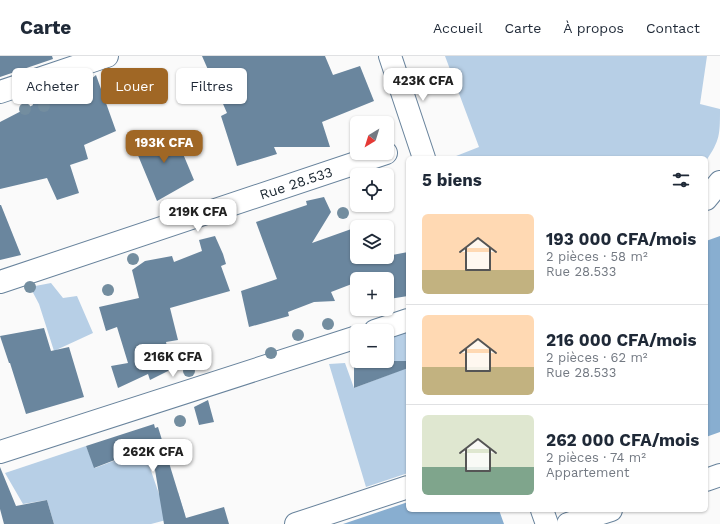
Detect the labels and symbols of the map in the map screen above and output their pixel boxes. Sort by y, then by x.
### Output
pin: 423K CFA [382,68,464,102]
north arrow [350,116,394,160]
pin: 193K CFA [123,130,205,164]
street label: Rue 28.533 [257,164,334,203]
pin: 219K CFA [157,199,239,233]
pin: 216K CFA [132,344,214,378]
pin: 262K CFA [112,439,194,473]

